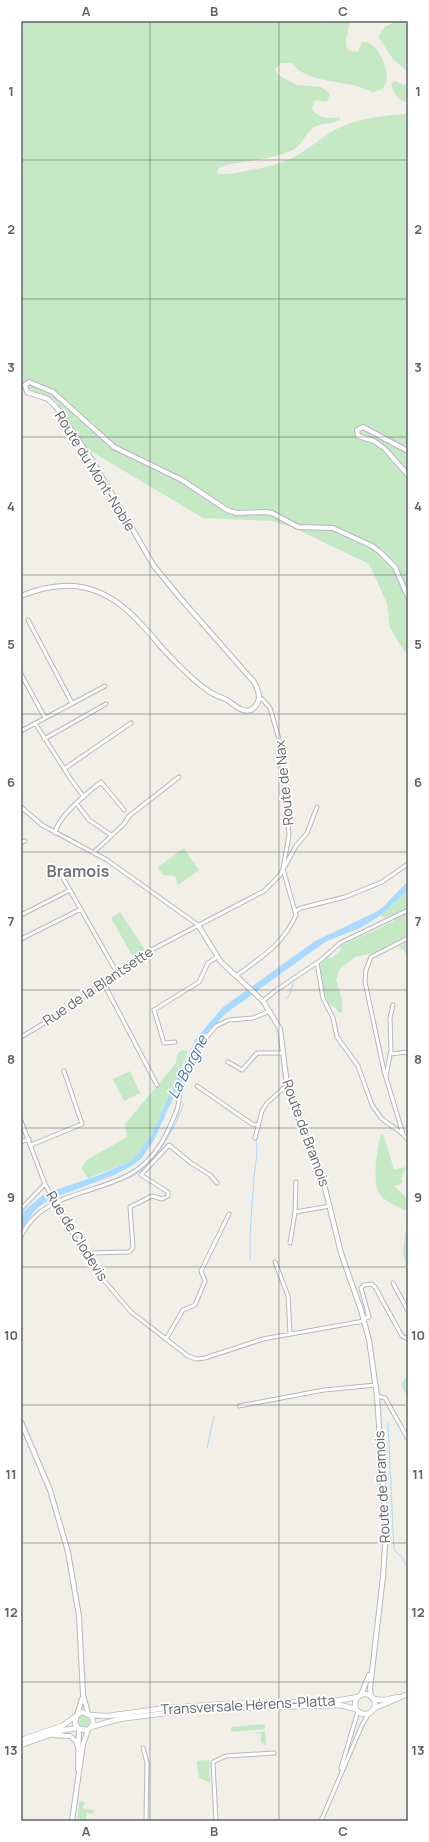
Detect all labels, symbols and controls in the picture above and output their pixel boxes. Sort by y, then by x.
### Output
text: A [82,2,91,20]
text: B [210,2,218,20]
text: C [338,2,348,20]
text: 1 [8,82,14,100]
text: 1 [415,82,421,100]
text: 2 [7,220,15,238]
text: 2 [414,220,422,238]
text: 3 [7,358,15,376]
text: 3 [414,358,422,376]
street label: Route du Mont-Noble [51,407,140,535]
text: 4 [7,497,15,515]
text: 4 [414,497,422,515]
text: 5 [7,635,15,653]
text: 5 [414,635,422,653]
street label: Route de Nax [270,739,297,827]
text: 6 [7,773,15,791]
text: 6 [414,773,422,791]
district label: Bramois [47,860,110,882]
text: 7 [8,912,15,930]
text: 7 [415,912,422,930]
street label: Rue de la Blantsette [39,942,156,1030]
water label: La Borgne [163,1030,213,1102]
text: 8 [7,1050,15,1068]
text: 8 [414,1050,422,1068]
street label: Route de Bramois [278,1077,335,1189]
street label: Rue de Clodevis [42,1187,113,1284]
text: 9 [7,1188,15,1206]
text: 9 [414,1188,422,1206]
text: 10 [4,1326,18,1344]
text: 10 [411,1326,425,1344]
street label: Route de Bramois [369,1430,394,1544]
text: 11 [5,1465,17,1483]
text: 11 [412,1465,424,1483]
text: 12 [4,1603,18,1621]
text: 12 [411,1603,425,1621]
street label: Transversale Hérens-Platta [160,1690,336,1719]
text: 13 [4,1741,18,1759]
text: 13 [411,1741,425,1759]
text: A [82,1822,91,1840]
text: B [210,1822,218,1840]
text: C [338,1822,348,1840]

